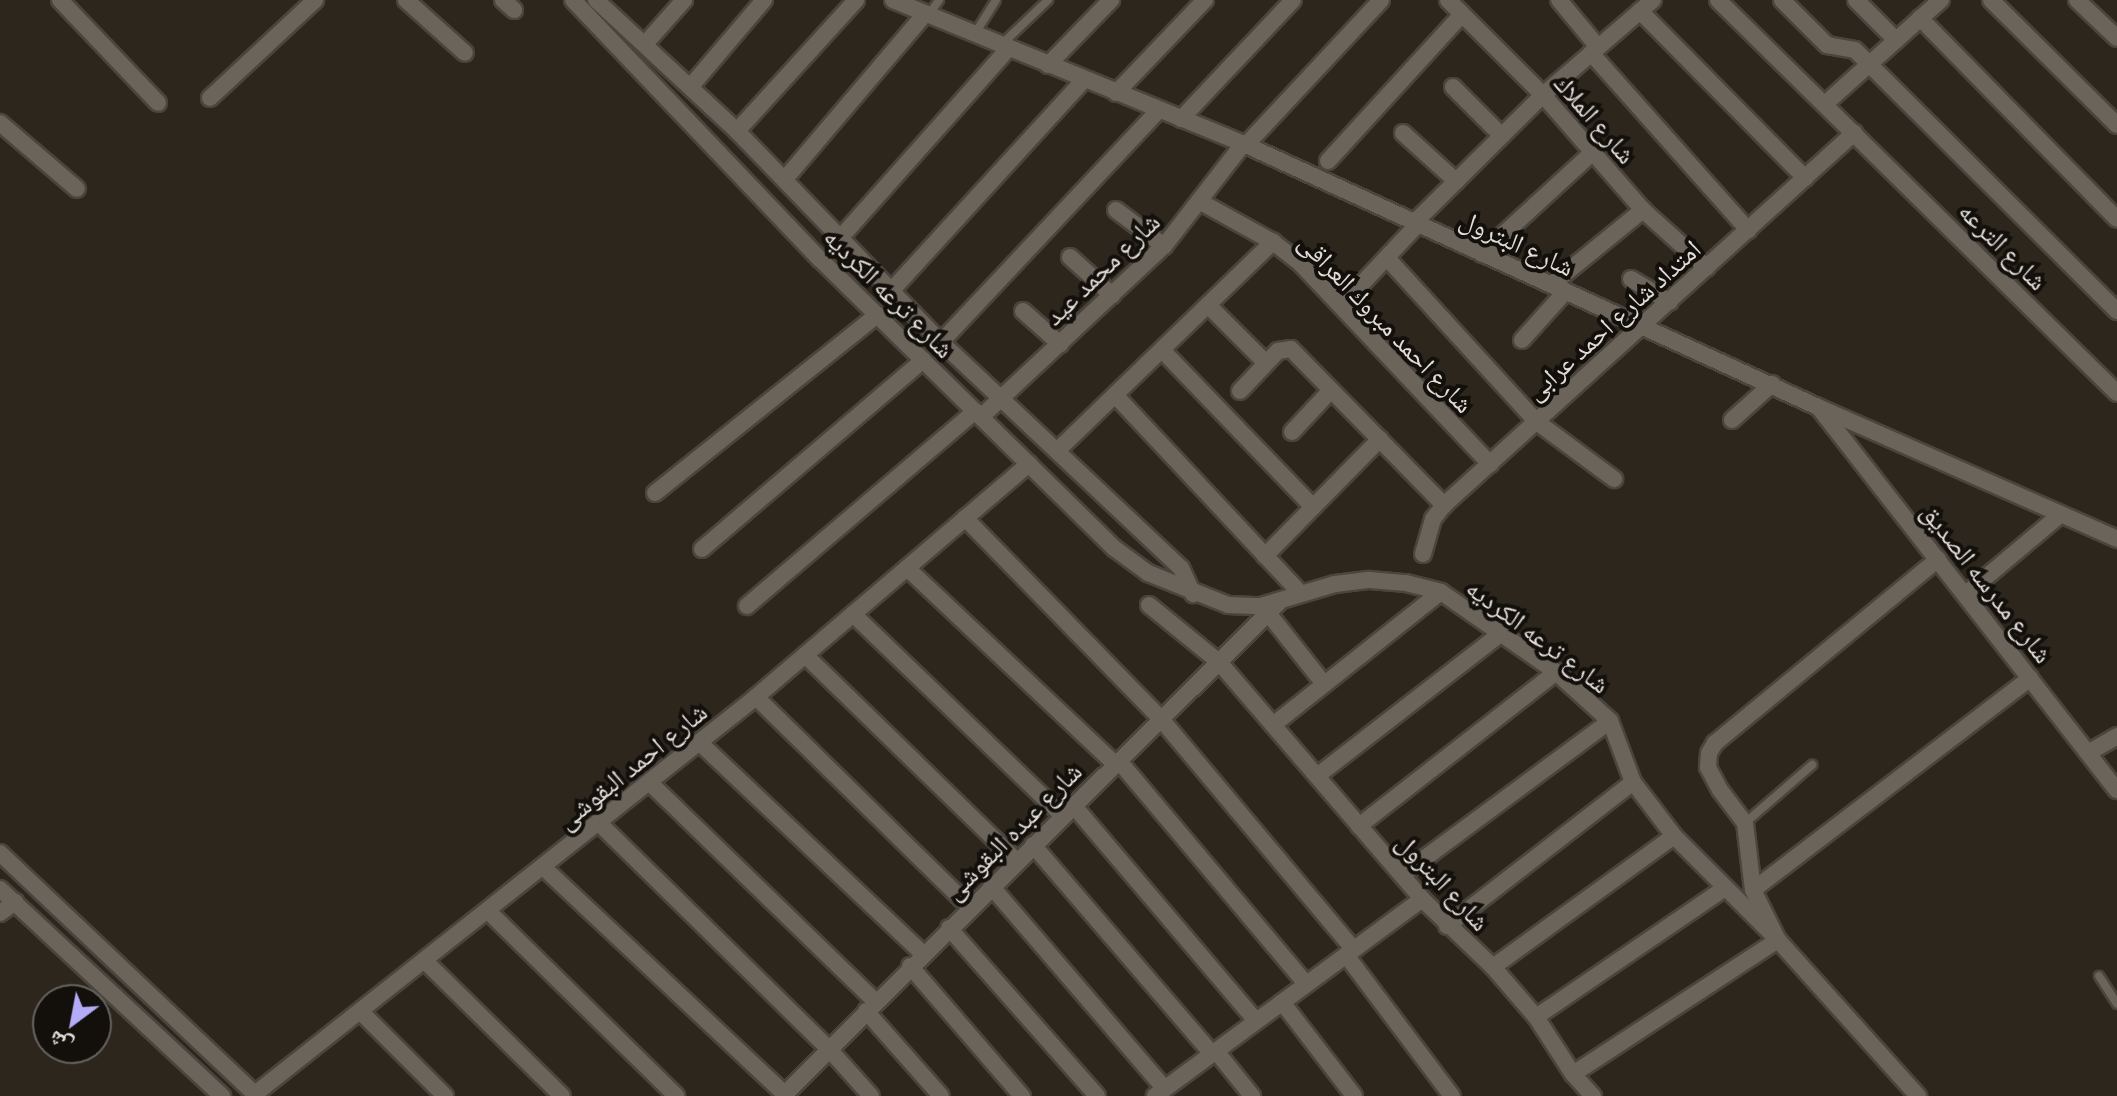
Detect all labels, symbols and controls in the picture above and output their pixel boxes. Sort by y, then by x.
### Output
street label: شارع الملاك [1548,68,1642,170]
street label: شارع الترعه [1952,195,2054,297]
street label: شارع البترول [1455,203,1579,283]
street label: شارع محمد عيد [1038,206,1166,332]
street label: شارع ترعه الكرديه [817,221,961,365]
street label: شارع احمد مبروك العراقى [1292,227,1480,419]
street label: امتداد شارع احمد عرابى [1519,233,1707,407]
street label: شارع مدرسه الصديق [1915,497,2059,669]
street label: شارع ترعه الكرديه [1460,572,1616,700]
street label: شارع احمد البقوشى [551,696,713,836]
street label: شارع عبده البقوشى [938,756,1088,906]
street label: شارع البترول [1390,827,1496,937]
north arrow [32,984,112,1064]
text: ش [44,1026,77,1060]

